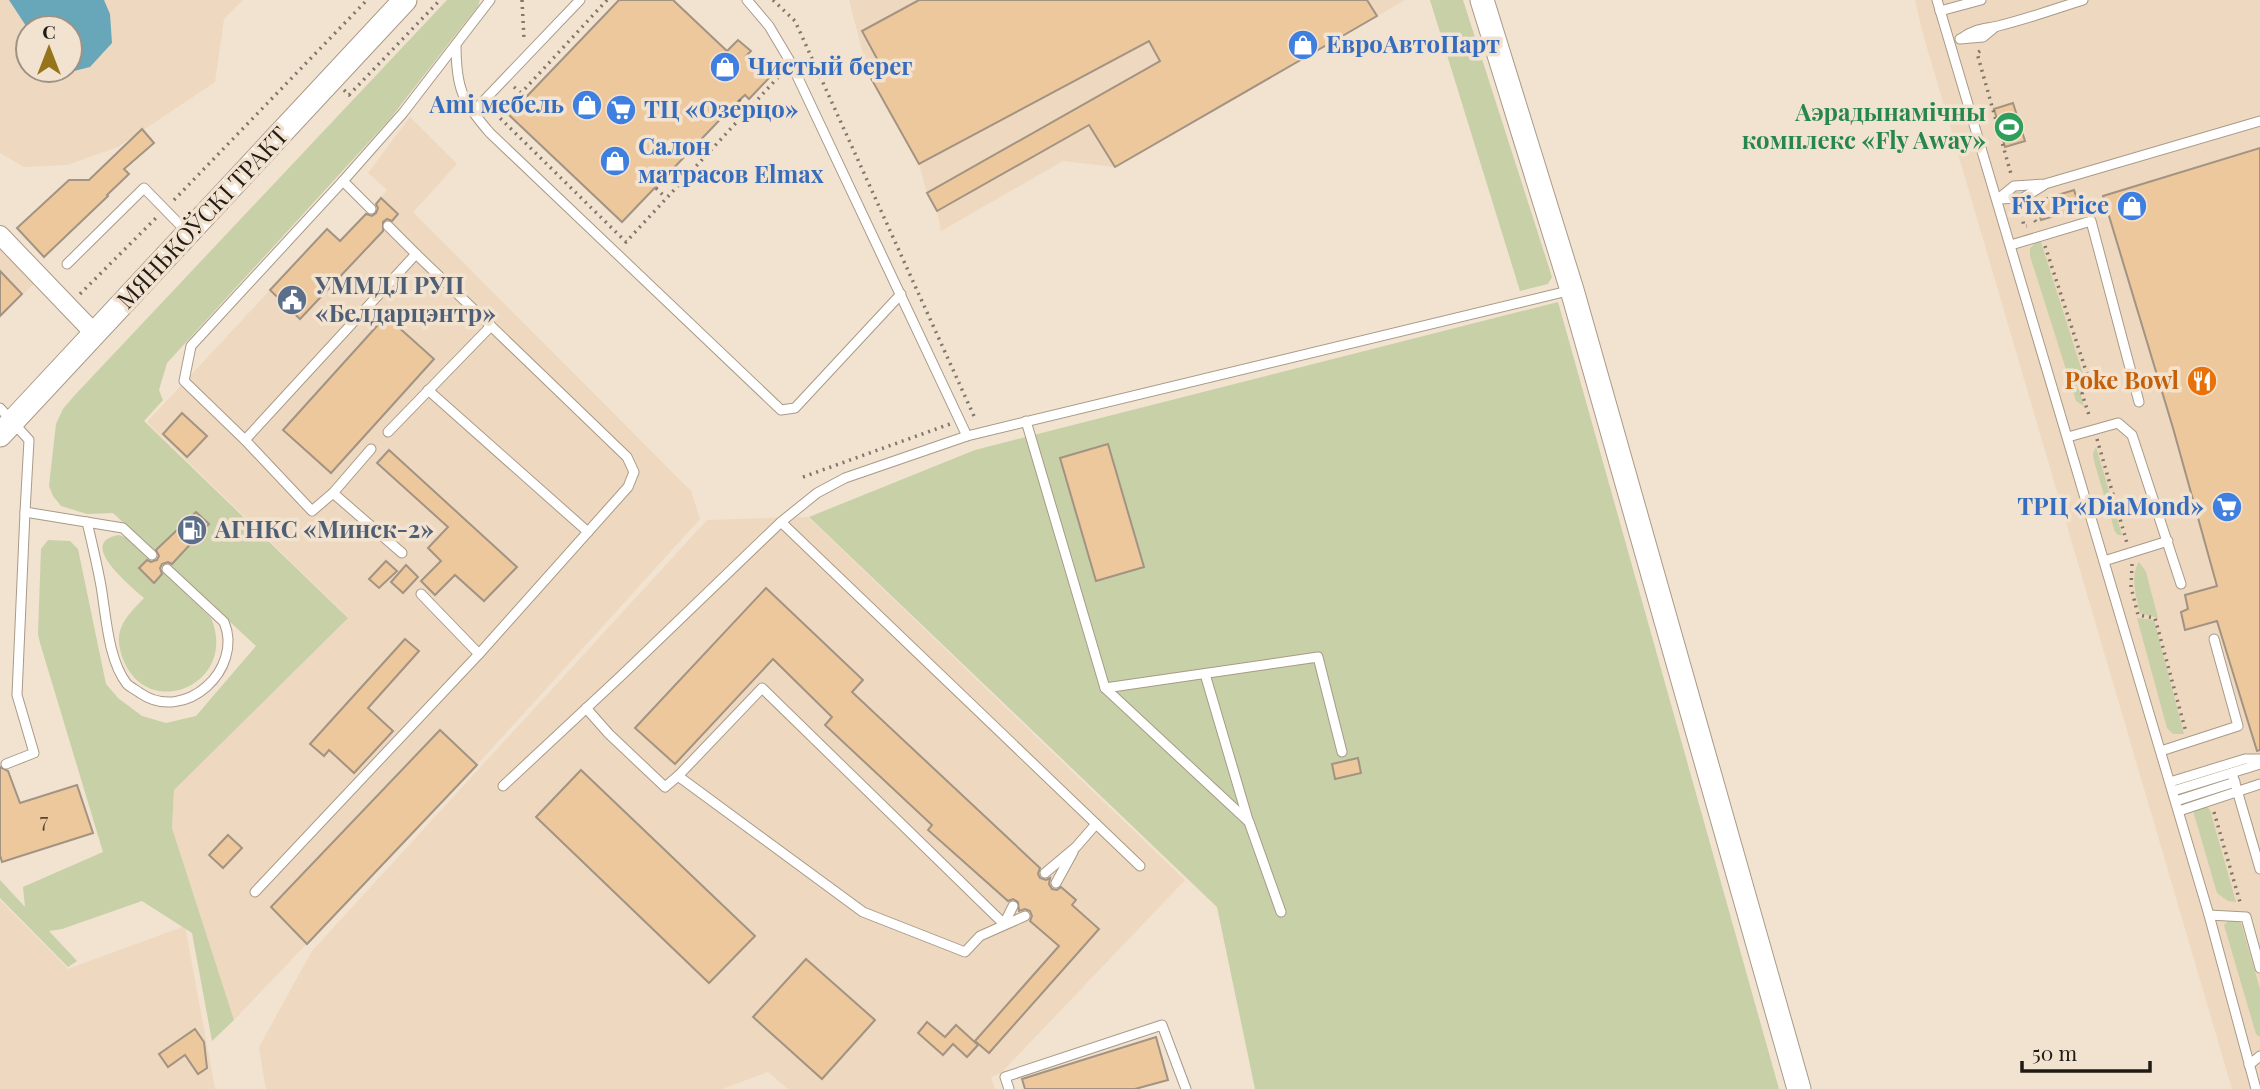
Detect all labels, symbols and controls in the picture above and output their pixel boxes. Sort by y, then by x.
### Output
north arrow [14,14,84,84]
text: С [42,18,56,44]
place label: ЕвроАвтоПарт [1326,27,1500,59]
shop icon: ЕвроАвтоПарт [1286,28,1320,62]
place label: Чистый берег [748,49,913,81]
shop icon: Чистый берег [708,50,742,84]
place label: Ami мебель [429,87,564,119]
shop icon: Ami мебель [570,88,604,122]
place label: ТЦ «Озерцо» [644,92,799,124]
supermarket icon: ТЦ «Озерцо» [604,93,638,127]
place label: Аэрадынамічны комплекс «Fly Away» [1742,95,1986,155]
sports icon: Аэрадынамічны комплекс «Fly Away» [1992,110,2026,144]
street label: МЯНЬКОЎСКІ ТРАКТ [109,119,294,315]
place label: Салон матрасов Elmax [638,129,824,189]
shop icon: Салон матрасов Elmax [598,144,632,178]
place label: Fix Price [2011,188,2109,220]
shop icon: Fix Price [2115,189,2149,223]
place label: УММДЛ РУП «Белдарцэнтр» [314,268,496,328]
public building icon: УММДЛ РУП «Белдарцэнтр» [275,283,309,317]
place label: Poke Bowl [2064,363,2180,395]
restaurant icon: Poke Bowl [2185,364,2219,398]
place label: ТРЦ «DiaMond» [2017,489,2204,521]
supermarket icon: ТРЦ «DiaMond» [2210,490,2244,524]
place label: АГНКС «Минск-2» [214,512,434,544]
fuel station icon: АГНКС «Минск-2» [175,513,209,547]
house number: 7 [40,805,49,833]
scale bar [2022,1030,2150,1074]
text: 50 m [2032,1038,2078,1066]

